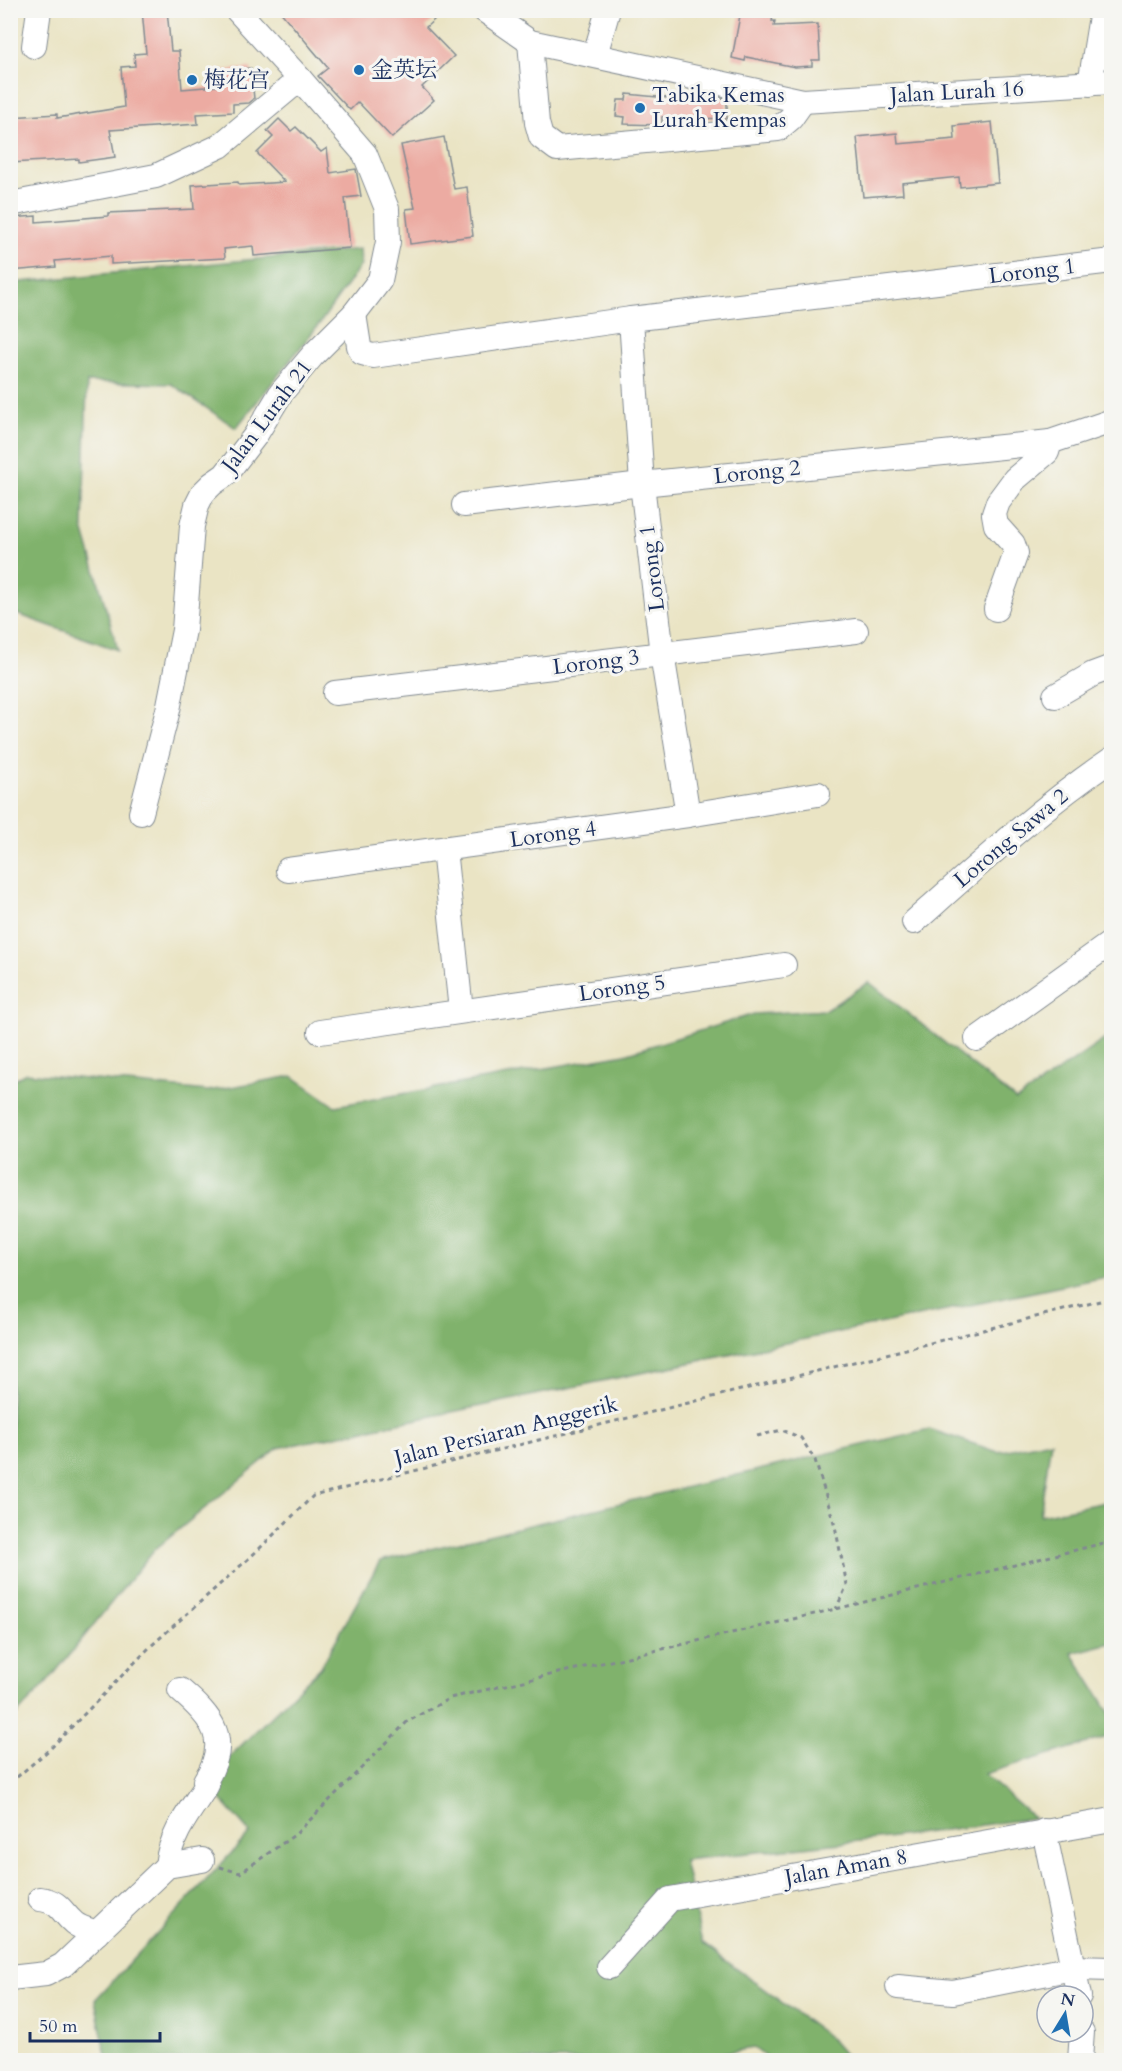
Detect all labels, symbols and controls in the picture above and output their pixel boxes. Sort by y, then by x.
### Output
place label: 金英坛 [371,55,437,85]
marker: 金英坛 [352,63,366,77]
place label: 梅花宫 [204,65,270,95]
marker: 梅花宫 [185,73,199,87]
street label: Jalan Lurah 16 [886,74,1025,111]
place label: Tabika Kemas Lurah Kempas [652,80,786,135]
marker: Tabika Kemas Lurah Kempas [633,101,647,115]
street label: Lorong 1 [987,251,1077,291]
street label: Jalan Lurah 21 [213,354,319,481]
street label: Lorong 2 [712,453,802,491]
street label: Lorong 1 [632,523,672,613]
street label: Lorong 3 [551,642,641,682]
street label: Lorong Sawa 2 [947,781,1075,895]
street label: Lorong 4 [508,813,598,855]
street label: Lorong 5 [577,967,667,1009]
street label: Jalan Persiaran Anggerik [388,1389,621,1474]
street label: Jalan Aman 8 [779,1841,910,1893]
north arrow [1035,1984,1095,2044]
text: N [1059,1988,1077,2012]
scale bar [30,2005,160,2043]
text: 50 m [39,2014,78,2039]

